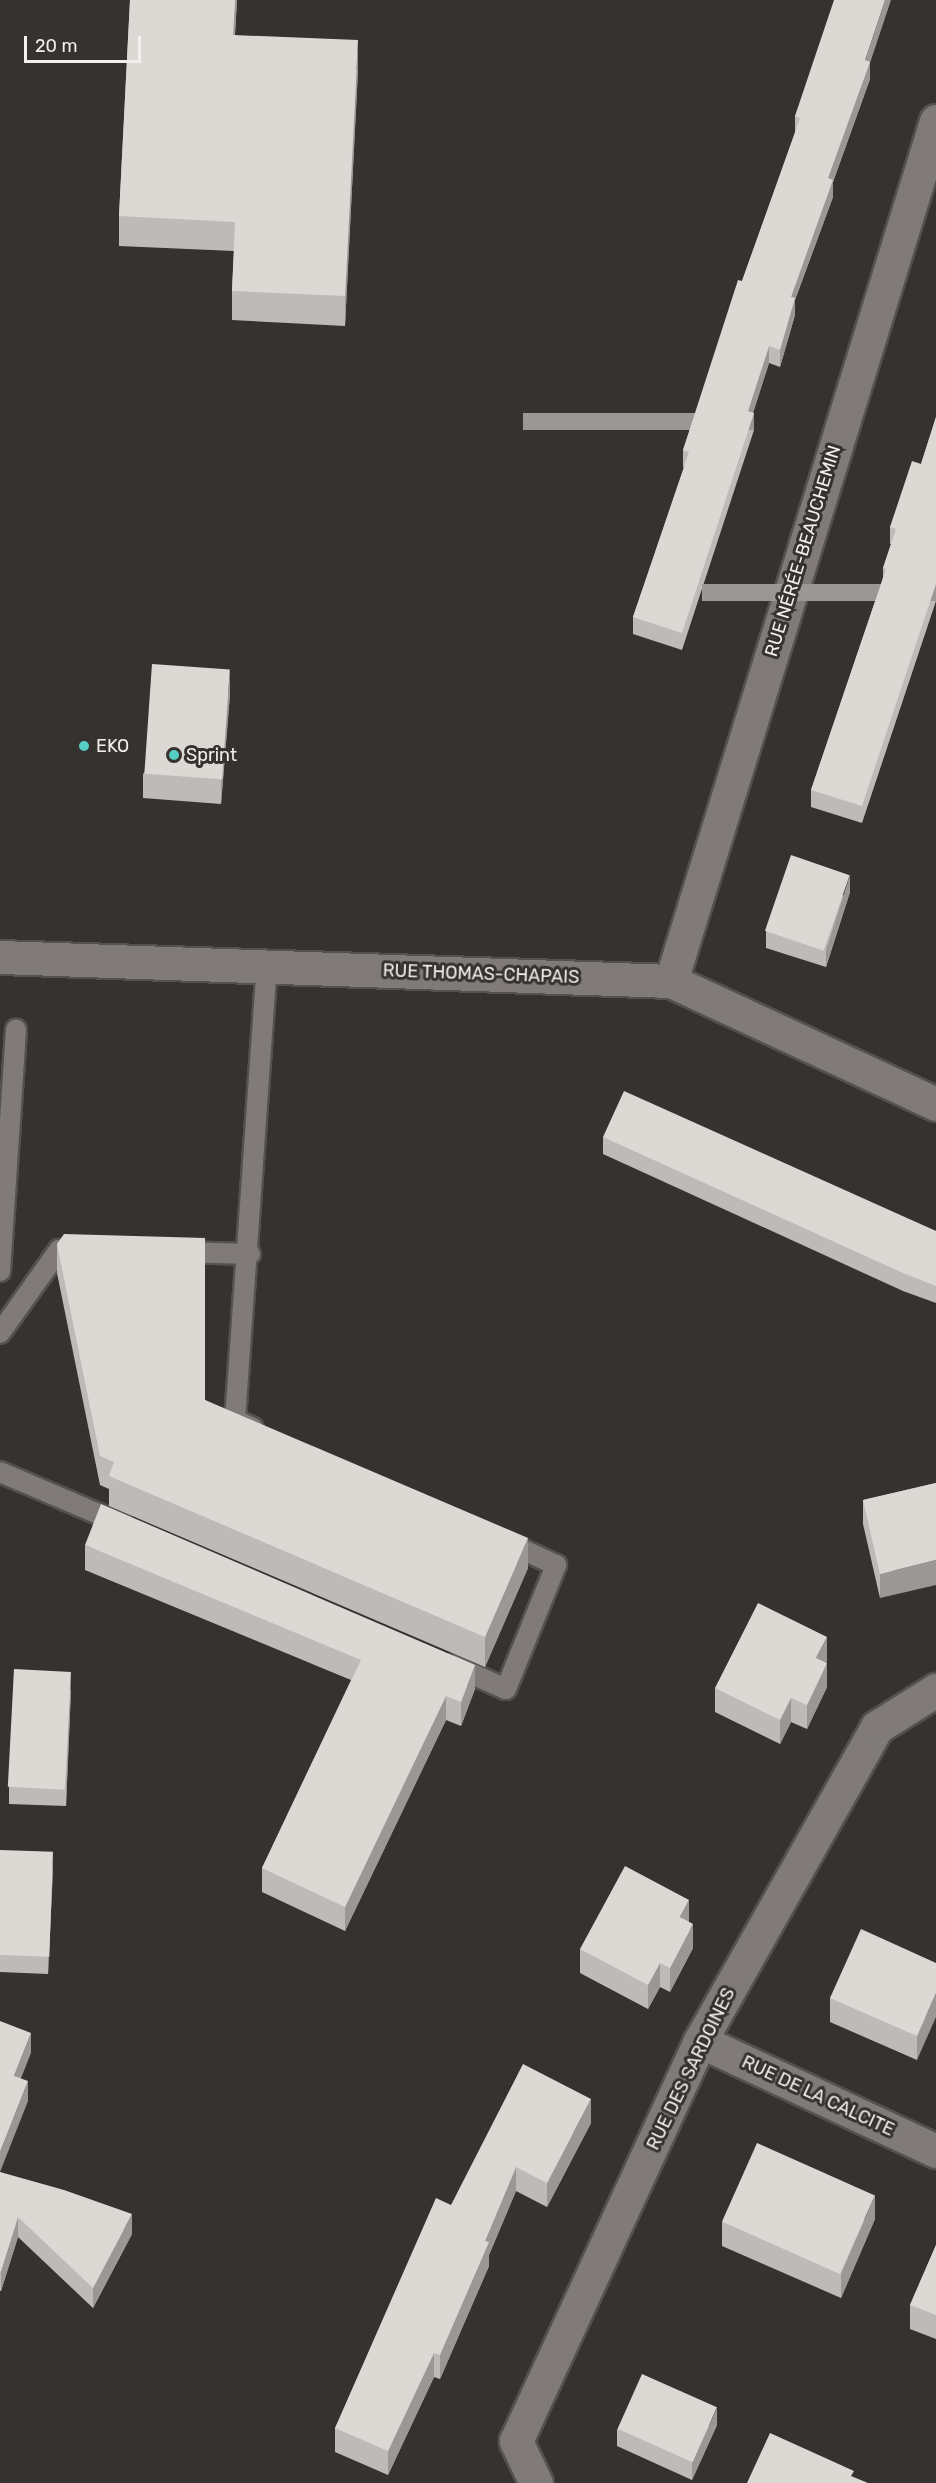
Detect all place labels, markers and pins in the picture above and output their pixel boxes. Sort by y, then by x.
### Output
place label: EKO [96,735,129,757]
marker: EKO [77,739,91,753]
place label: Sprint [186,744,237,766]
marker: Sprint [167,748,181,762]

